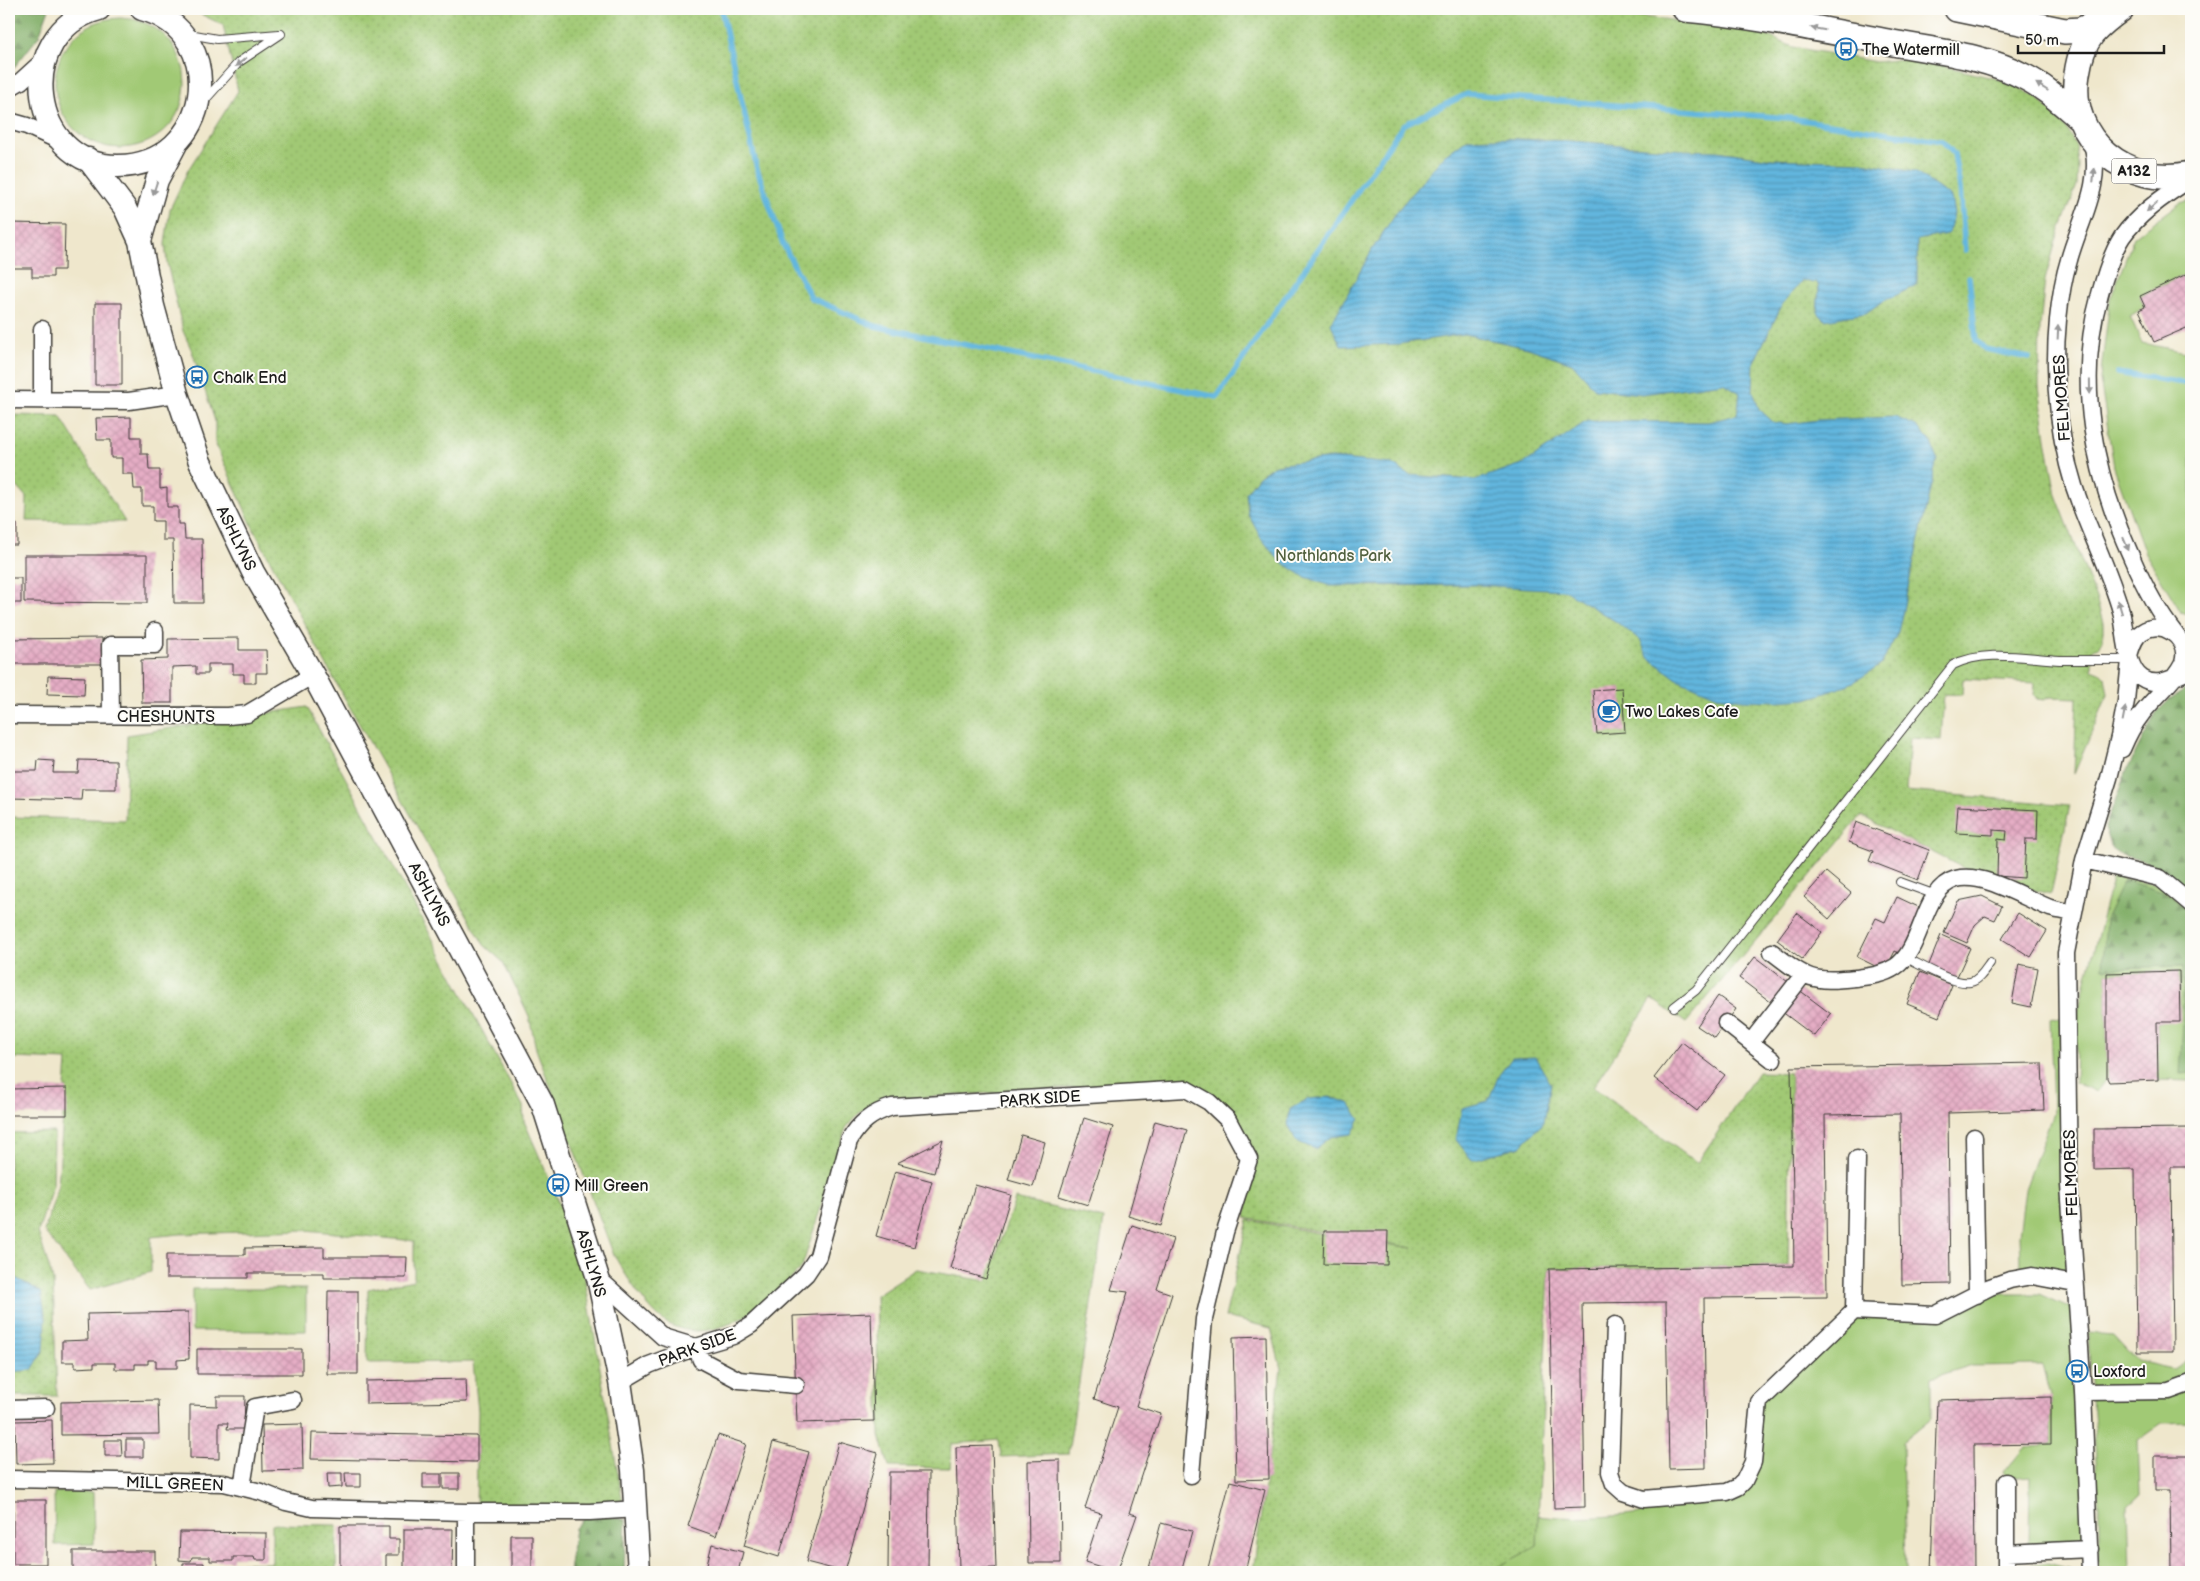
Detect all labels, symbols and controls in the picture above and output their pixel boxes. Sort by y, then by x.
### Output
scale bar [2018,22,2164,54]
one-way arrow [1810,25,1826,33]
text: 50 m [2025,31,2059,50]
bus stop icon: The Watermill [1834,37,1858,61]
place label: The Watermill [1862,41,1960,60]
one-way arrow [235,56,248,67]
one-way arrow [2035,83,2048,92]
road number: A132 [2112,158,2156,184]
one-way arrow [2090,166,2098,182]
one-way arrow [151,180,158,195]
one-way arrow [2146,201,2158,213]
one-way arrow [2054,324,2062,340]
street label: FELMORES [2050,354,2075,442]
bus stop icon: Chalk End [185,365,209,389]
place label: Chalk End [213,369,287,388]
one-way arrow [2086,379,2094,395]
street label: ASHLYNS [212,503,260,574]
one-way arrow [2122,537,2130,551]
park label: Northlands Park [1275,547,1391,566]
one-way arrow [2115,599,2123,614]
cafe icon: Two Lakes Cafe [1597,699,1621,723]
place label: Two Lakes Cafe [1625,703,1739,722]
one-way arrow [2120,705,2128,721]
street label: CHESHUNTS [117,708,215,727]
street label: ASHLYNS [404,859,453,930]
street label: PARK SIDE [999,1087,1081,1112]
street label: FELMORES [2060,1129,2083,1217]
bus stop icon: Mill Green [546,1173,570,1197]
place label: Mill Green [574,1177,648,1196]
street label: ASHLYNS [572,1227,609,1300]
street label: PARK SIDE [656,1326,739,1371]
bus stop icon: Loxford [2065,1359,2089,1383]
place label: Loxford [2093,1363,2146,1382]
street label: MILL GREEN [126,1473,224,1496]

